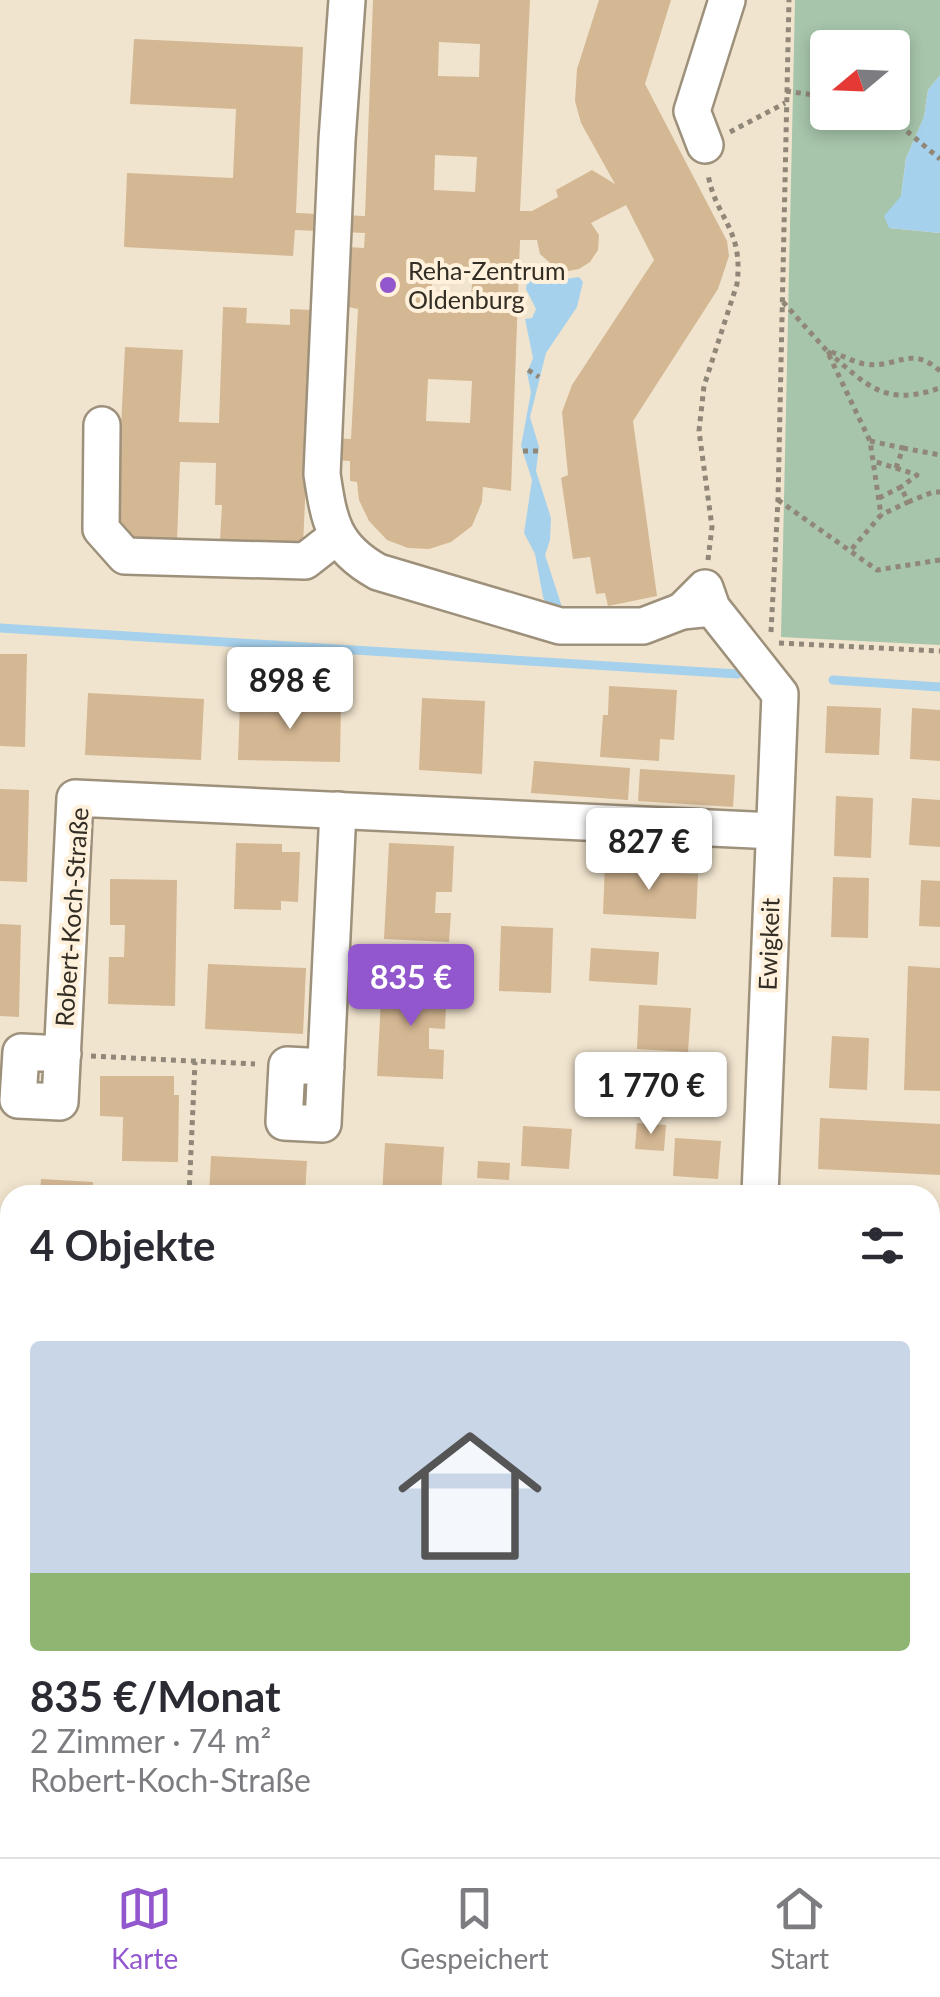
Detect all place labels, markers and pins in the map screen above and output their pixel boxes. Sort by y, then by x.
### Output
place label: Reha-Zentrum Oldenburg [408,255,566,314]
marker: Reha-Zentrum Oldenburg [377,274,399,296]
pin: 898 € [220,647,360,732]
pin: 827 € [579,808,719,893]
pin: 835 € [341,944,481,1029]
pin: 1 770 € [559,1052,743,1137]

